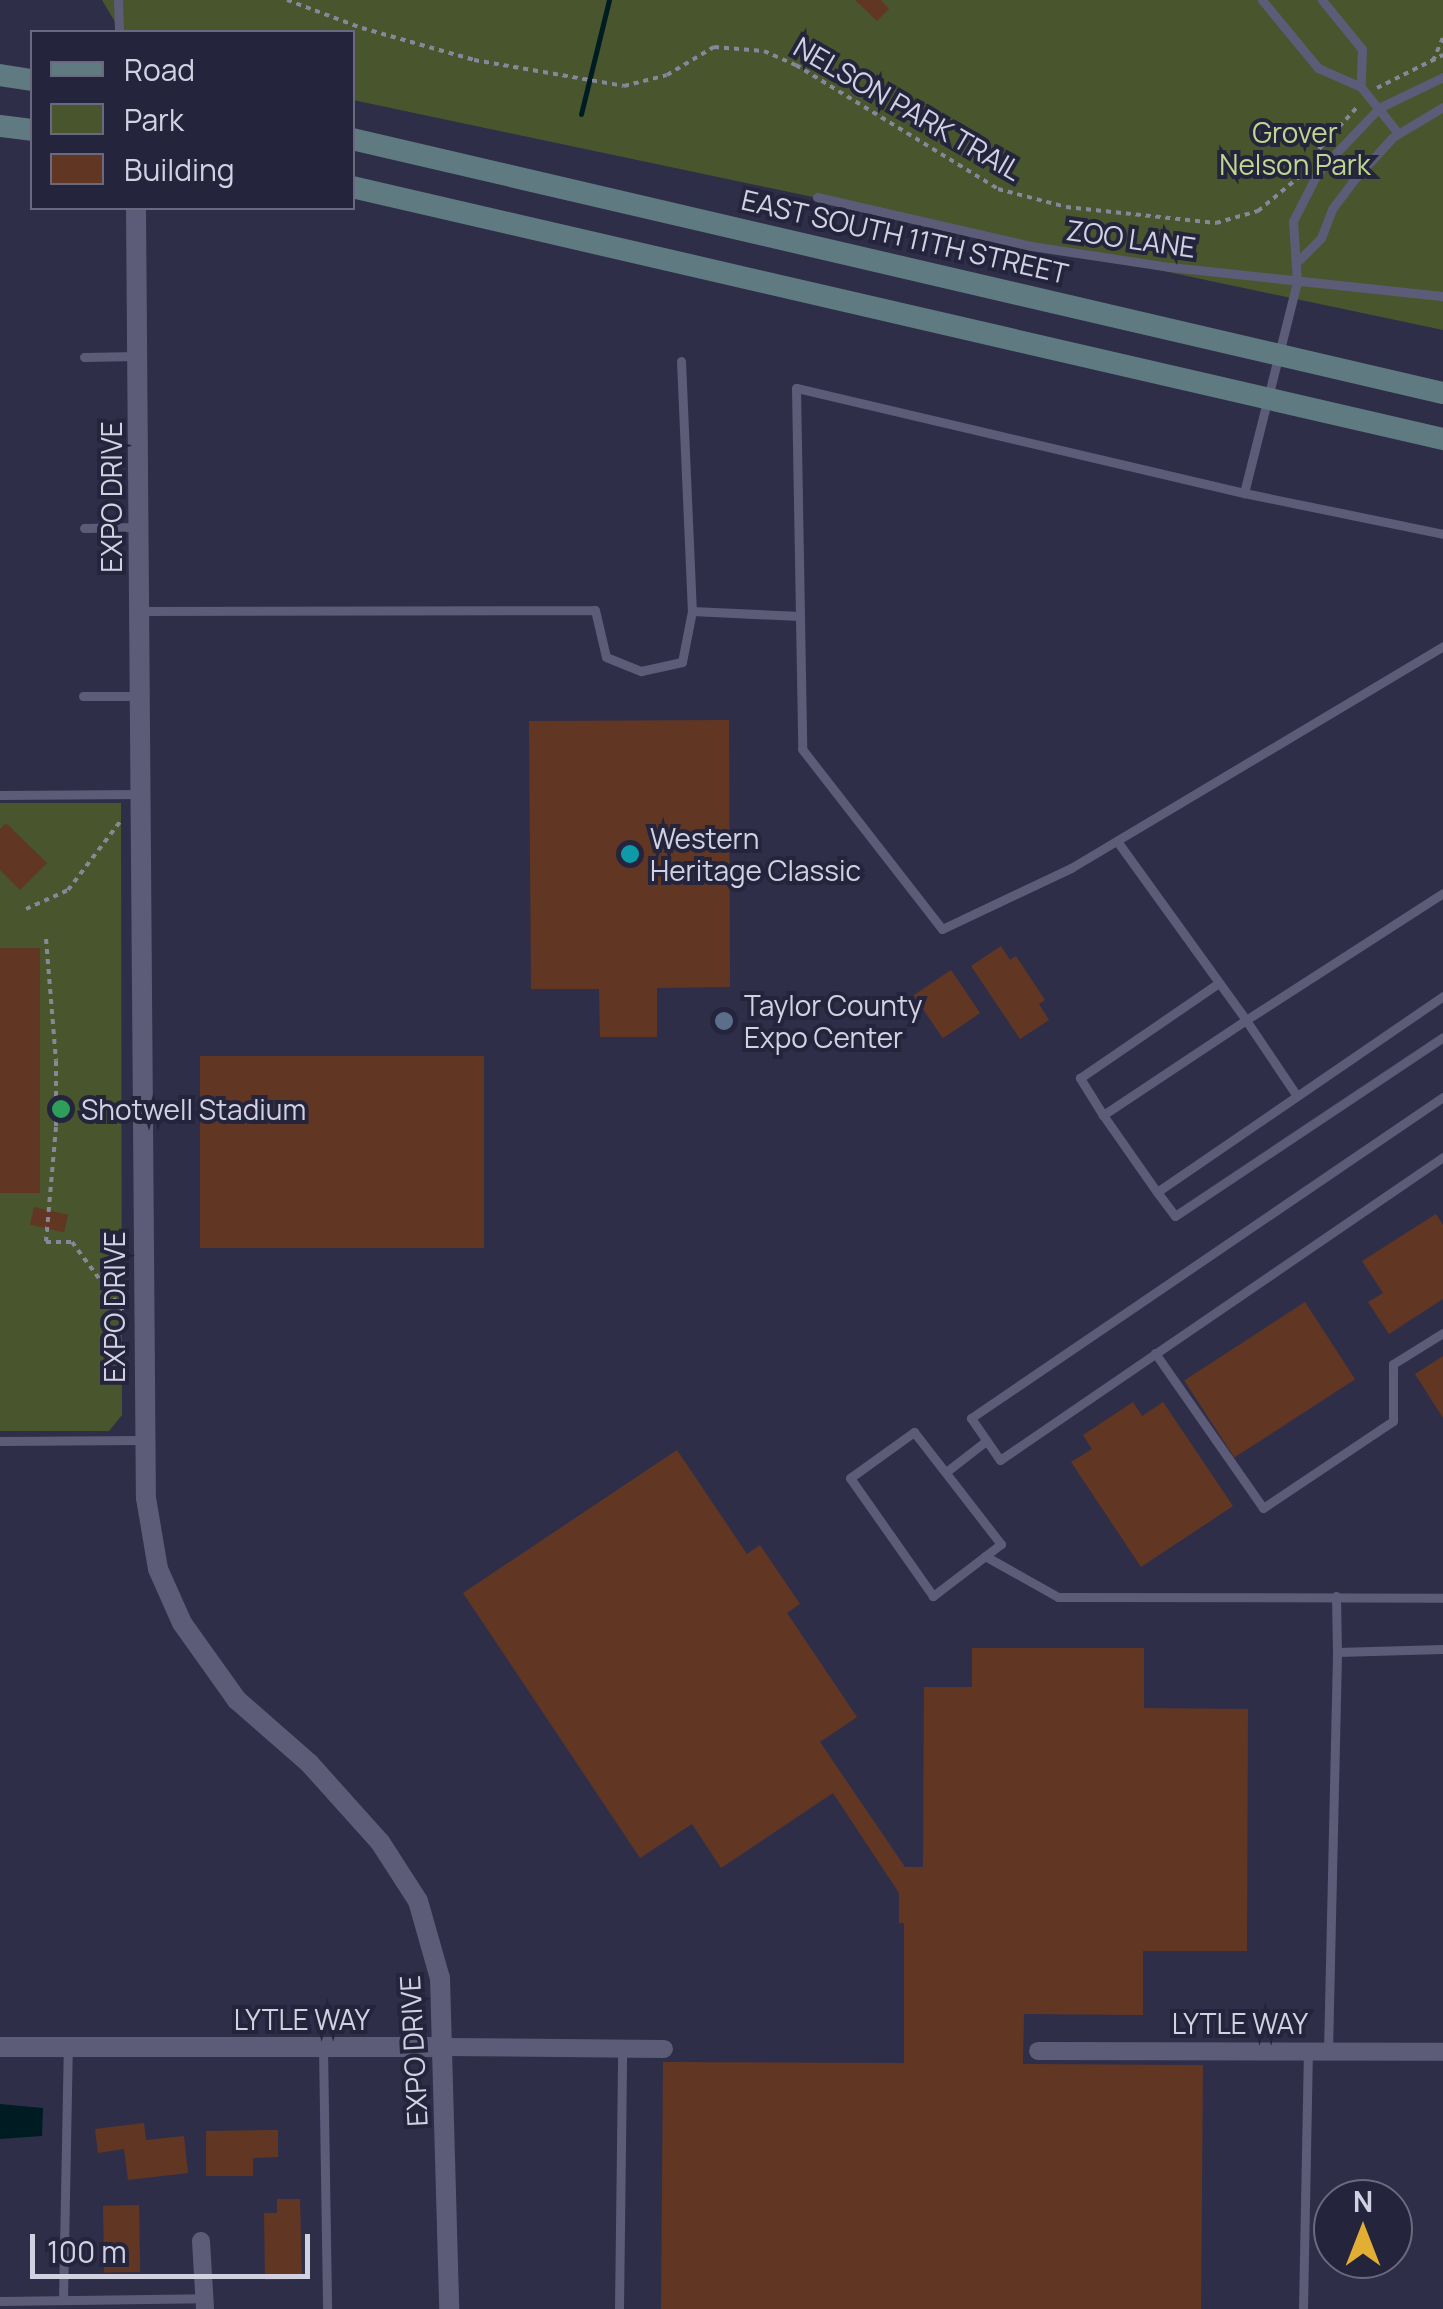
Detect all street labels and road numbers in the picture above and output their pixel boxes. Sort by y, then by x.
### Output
street label: NELSON PARK TRAIL [788,29,1028,187]
street label: EAST SOUTH 11TH STREET [738,182,1072,290]
street label: ZOO LANE [1064,212,1198,264]
street label: EXPO DRIVE [94,421,128,573]
street label: EXPO DRIVE [97,1231,131,1383]
street label: EXPO DRIVE [392,1974,434,2128]
street label: LYTLE WAY [234,2002,370,2036]
street label: LYTLE WAY [1172,2006,1308,2040]

